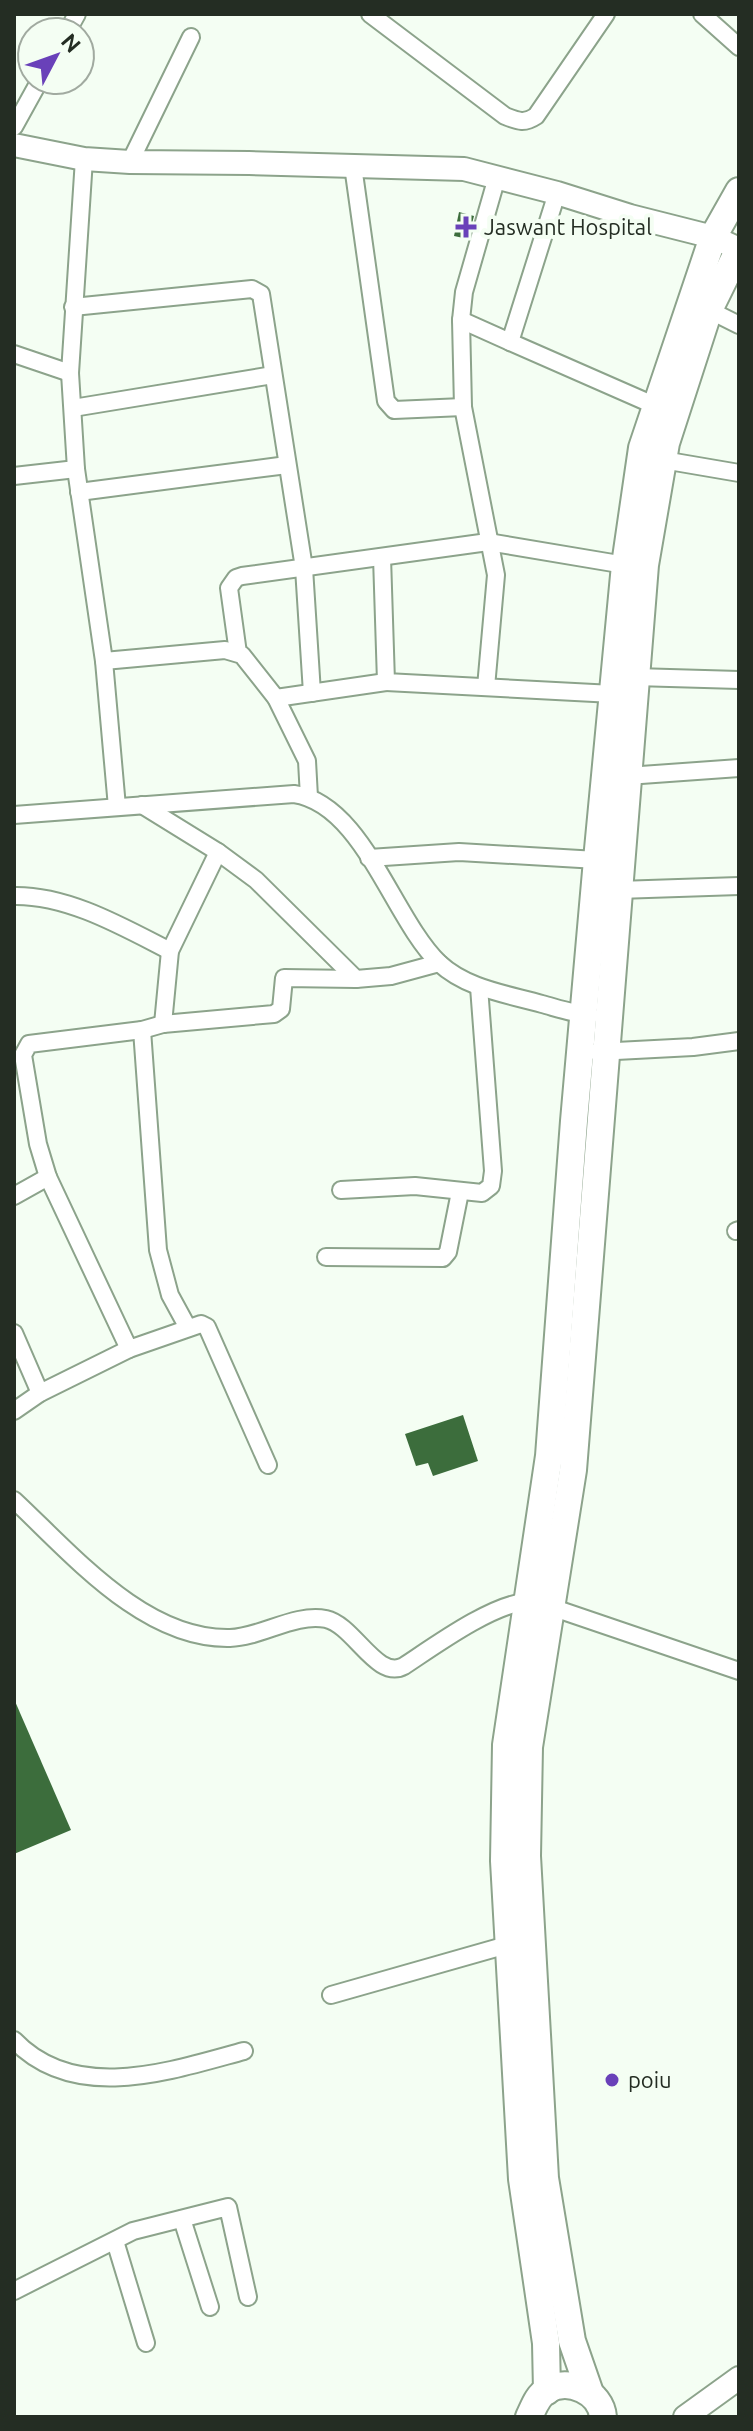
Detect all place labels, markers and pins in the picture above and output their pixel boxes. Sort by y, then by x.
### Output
place label: Jaswant Hospital [484,214,652,239]
marker: Jaswant Hospital [455,216,477,238]
place label: poiu [628,2067,672,2092]
marker: poiu [603,2071,621,2089]

